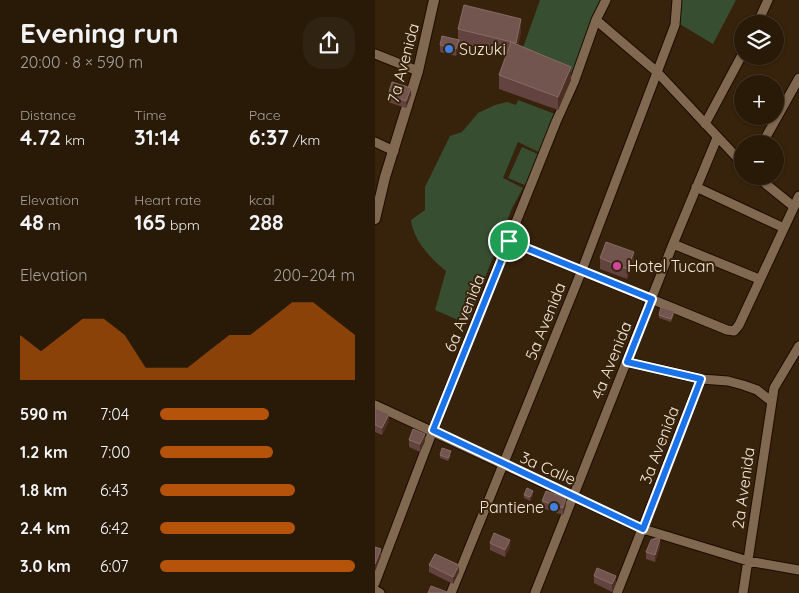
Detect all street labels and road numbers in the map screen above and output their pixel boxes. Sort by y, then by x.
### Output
street label: 7a Avenida [383,21,423,105]
street label: 6a Avenida [439,271,489,355]
street label: 5a Avenida [520,279,570,363]
street label: 4a Avenida [586,318,636,402]
street label: 3a Avenida [635,403,683,487]
street label: 2a Avenida [727,446,759,530]
street label: 3a Calle [517,447,579,489]

